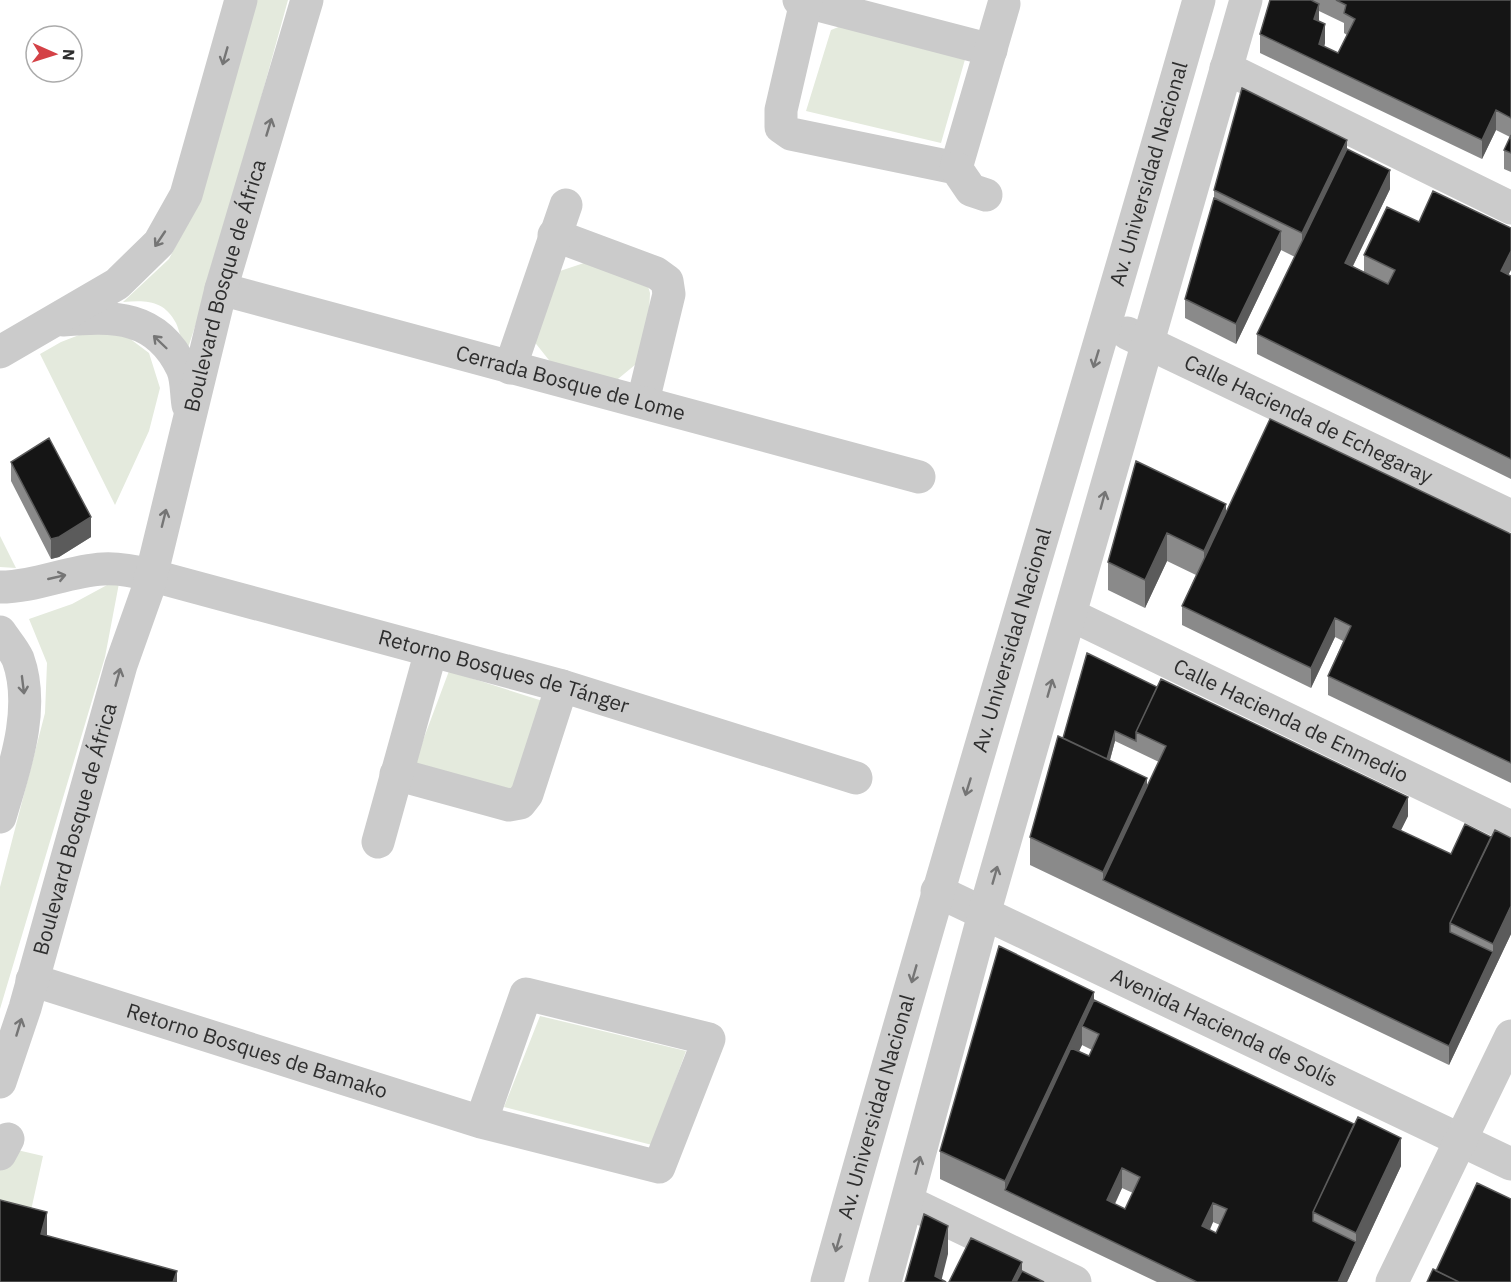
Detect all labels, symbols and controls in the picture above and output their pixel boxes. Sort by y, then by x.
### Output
north arrow [24,24,84,84]
one-way arrow [219,46,230,65]
text: N [59,48,79,61]
street label: Av. Universidad Nacional [1102,58,1194,289]
one-way arrow [264,118,275,137]
street label: Boulevard Bosque de África [177,156,272,415]
one-way arrow [154,230,166,247]
one-way arrow [153,334,168,349]
street label: Cerrada Bosque de Lome [453,338,689,426]
street label: Calle Hacienda de Echegaray [1180,347,1438,490]
one-way arrow [1090,349,1101,368]
one-way arrow [1097,491,1109,510]
one-way arrow [158,509,170,528]
street label: Av. Universidad Nacional [965,524,1057,755]
one-way arrow [47,571,67,582]
street label: Retorno Bosques de Tánger [375,622,633,719]
street label: Calle Hacienda de Enmedio [1169,651,1413,789]
one-way arrow [112,668,124,687]
one-way arrow [18,674,29,694]
one-way arrow [1045,679,1056,698]
street label: Boulevard Bosque de África [26,699,123,958]
one-way arrow [962,777,973,796]
one-way arrow [990,866,1001,885]
street label: Avenida Hacienda de Solís [1107,961,1343,1093]
one-way arrow [908,965,919,984]
street label: Av. Universidad Nacional [830,991,921,1222]
street label: Retorno Bosques de Bamako [123,996,391,1105]
one-way arrow [14,1018,25,1037]
one-way arrow [912,1156,924,1175]
one-way arrow [832,1233,843,1252]

